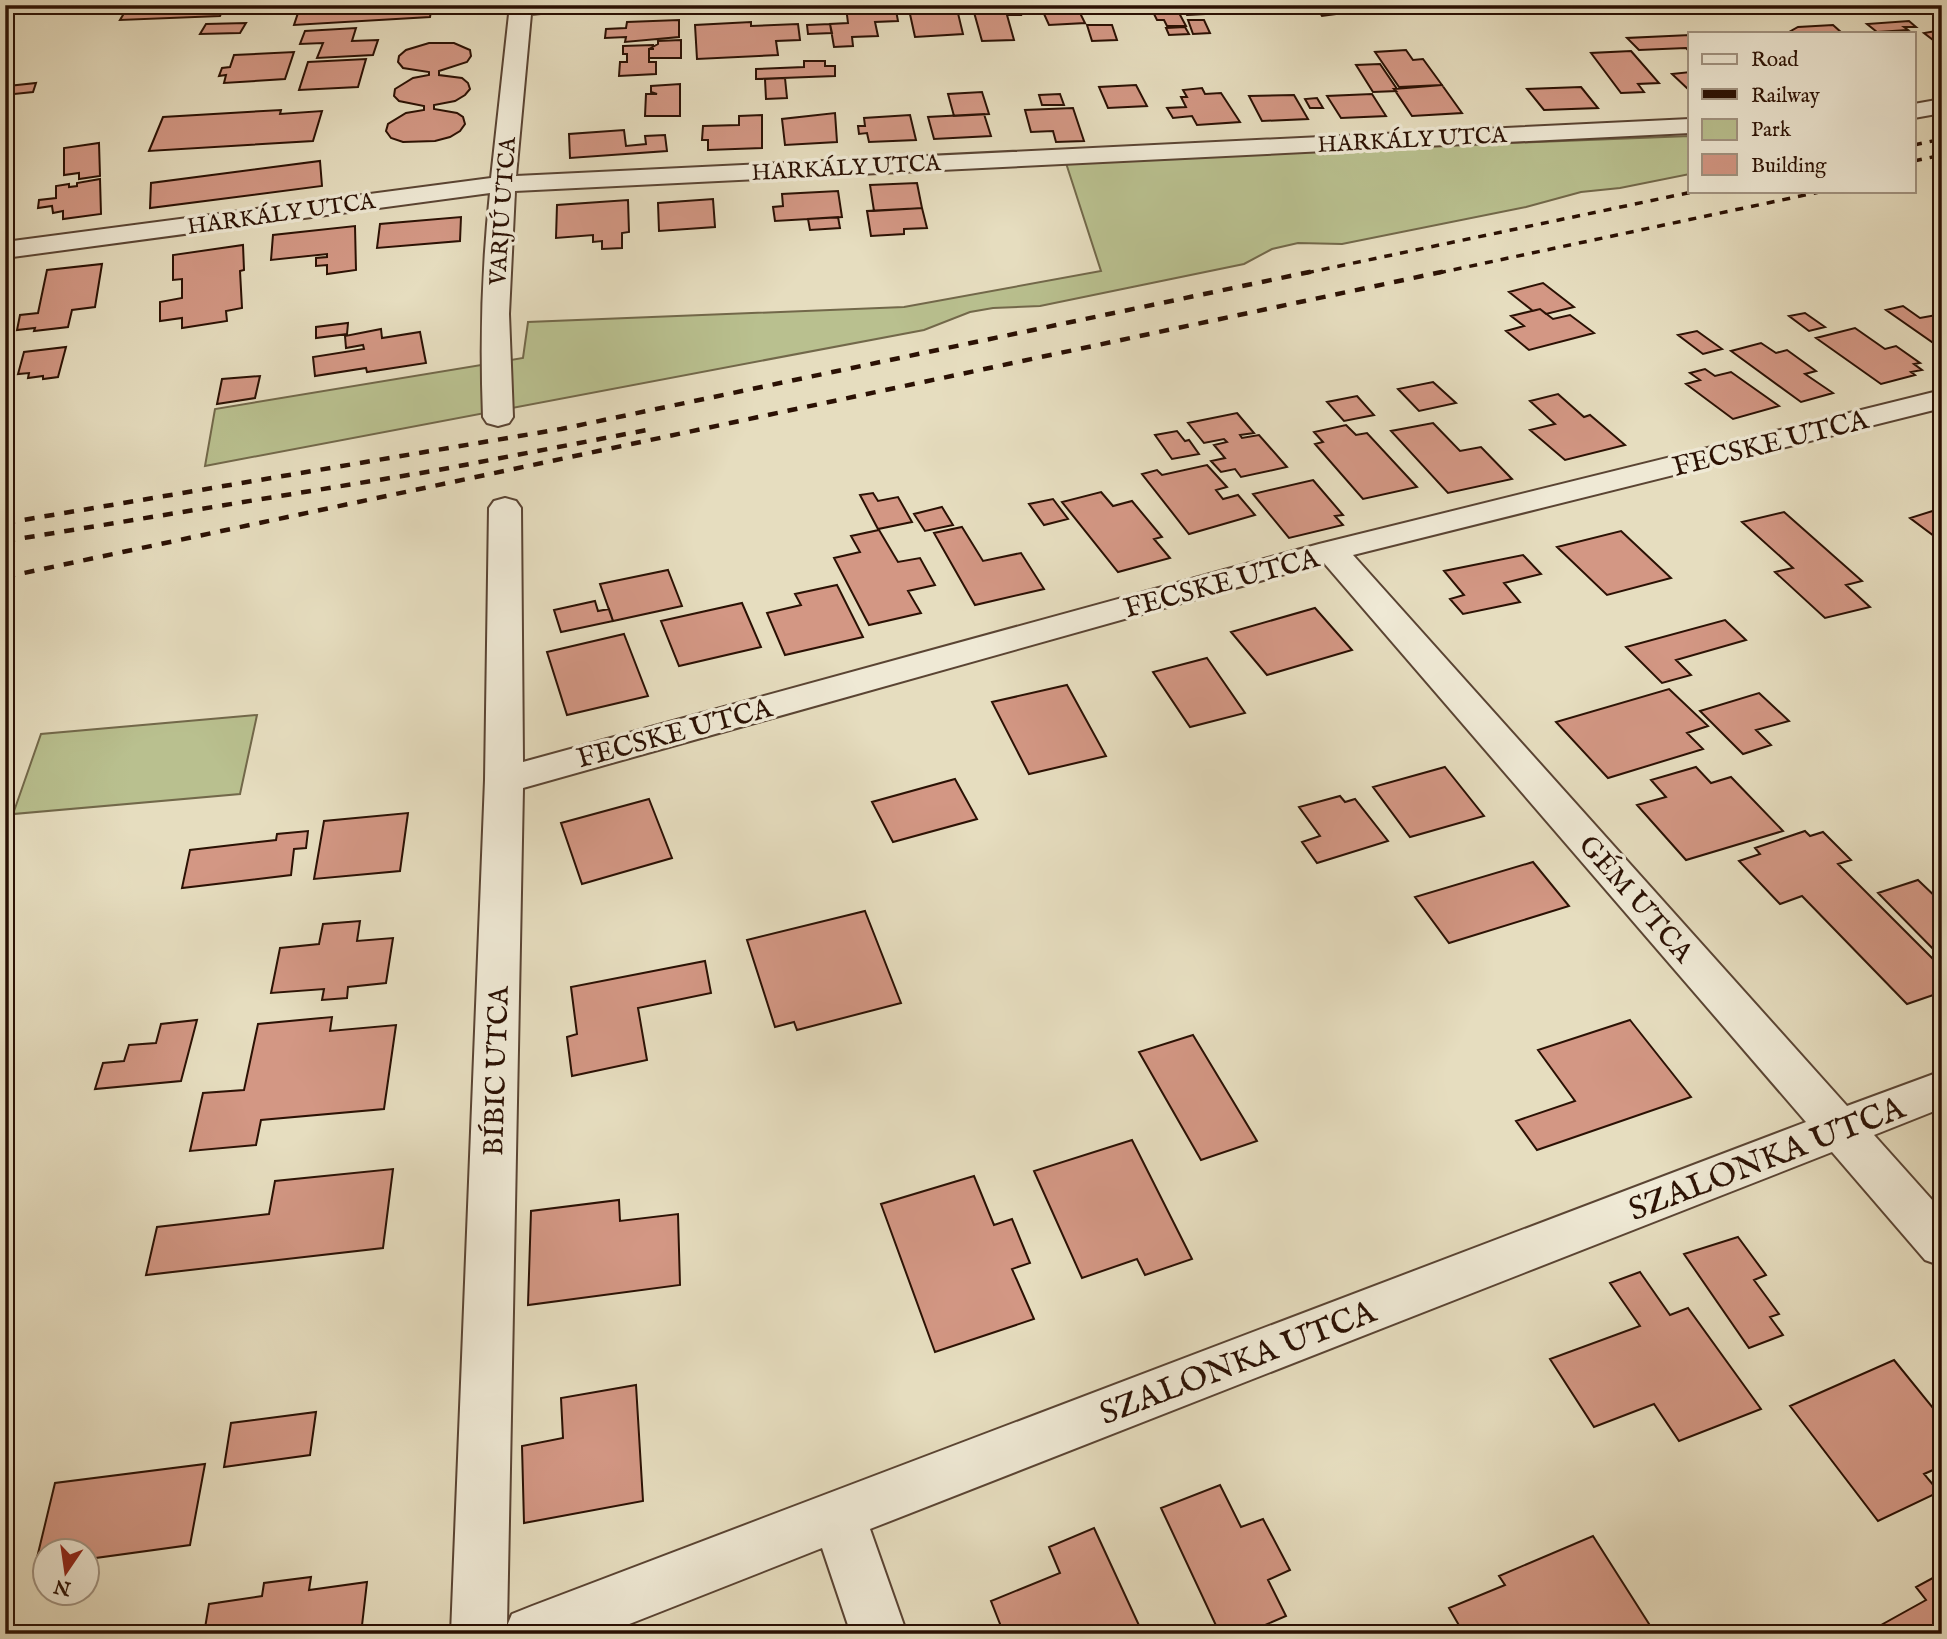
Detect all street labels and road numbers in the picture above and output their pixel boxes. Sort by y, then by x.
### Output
street label: HARKÁLY UTCA [1317,120,1509,160]
street label: VARJÚ UTCA [484,134,523,287]
street label: HARKÁLY UTCA [751,148,943,188]
street label: HARKÁLY UTCA [185,186,379,242]
street label: FECSKE UTCA [1669,403,1873,486]
street label: FECSKE UTCA [1120,541,1324,627]
street label: FECSKE UTCA [573,691,777,777]
street label: GÉM UTCA [1570,828,1701,971]
street label: BÍBIC UTCA [477,984,518,1157]
street label: SZALONKA UTCA [1623,1087,1912,1232]
street label: SZALONKA UTCA [1094,1291,1383,1436]

